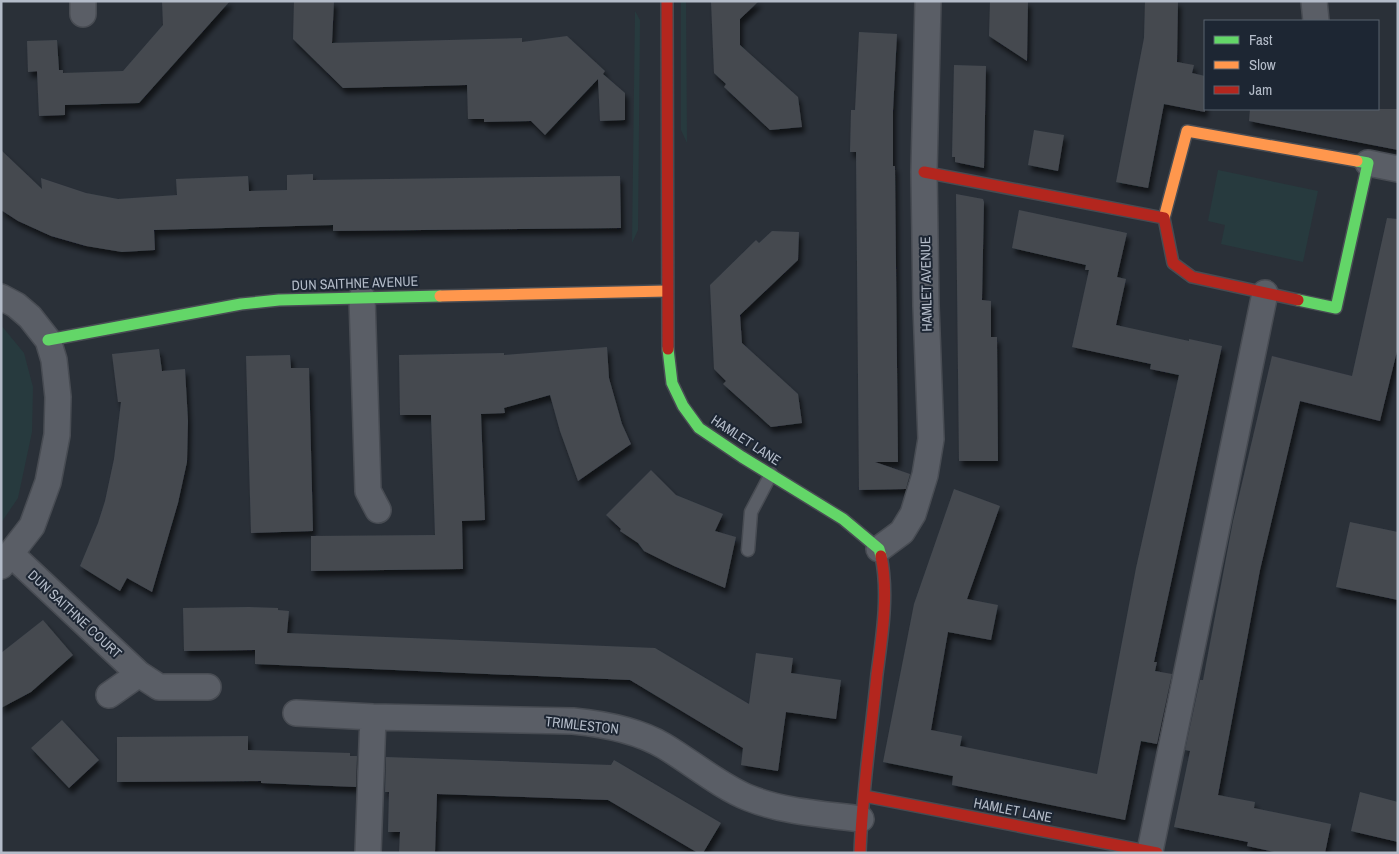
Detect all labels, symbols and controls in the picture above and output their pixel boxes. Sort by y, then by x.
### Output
legend [1204,20,1379,110]
text: Fast [1249,29,1273,50]
text: Slow [1249,54,1276,75]
text: Jam [1249,79,1272,100]
street label: HAMLET AVENUE [916,236,936,332]
street label: DUN SAITHNE AVENUE [291,272,419,294]
street label: HAMLET LANE [708,411,784,469]
street label: DUN SAITHNE COURT [24,566,126,662]
street label: TRIMLESTON [544,712,620,738]
street label: HAMLET LANE [972,794,1054,826]

